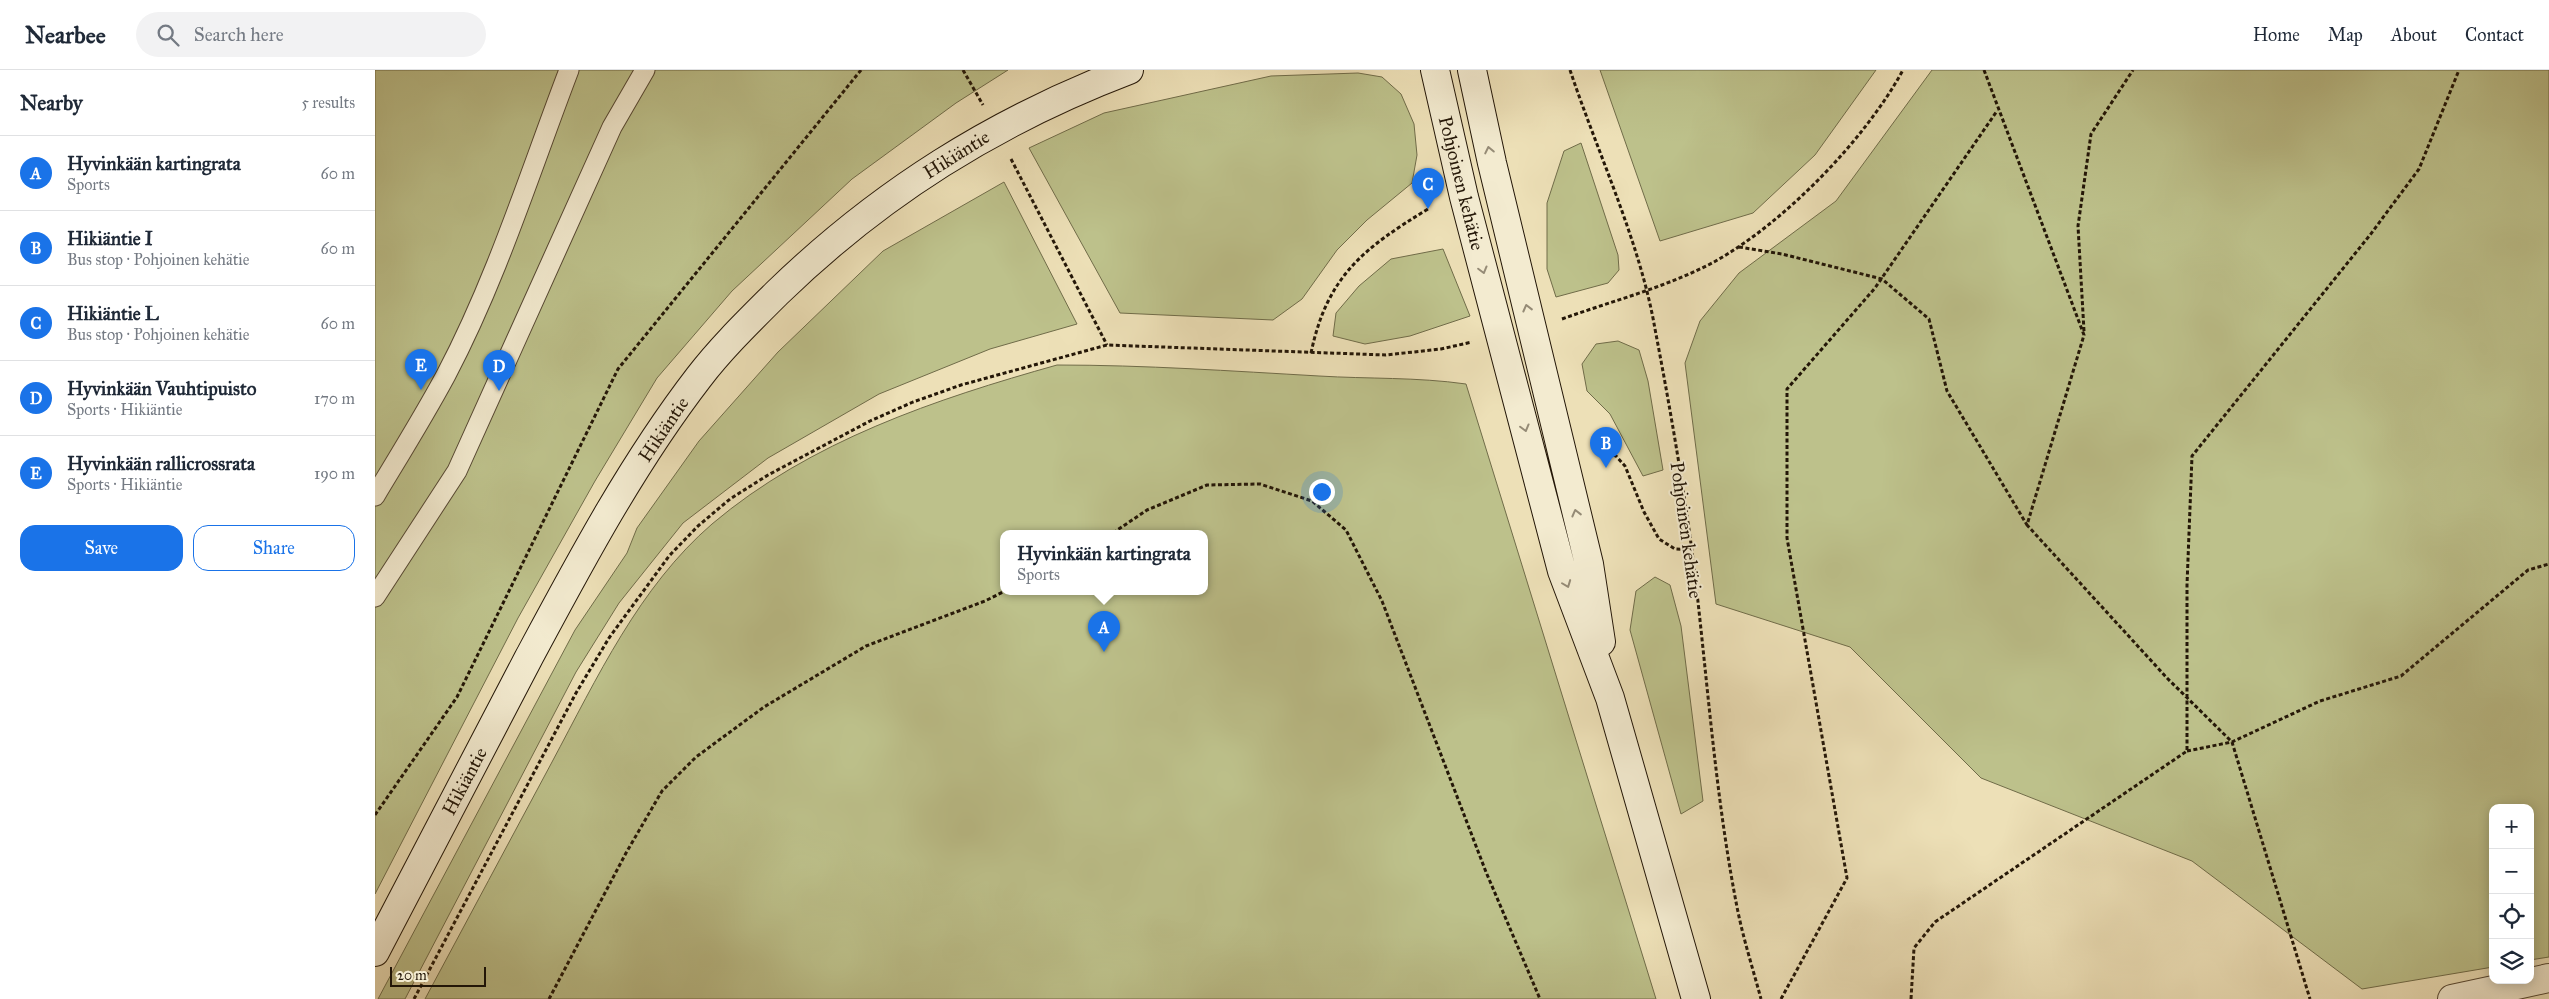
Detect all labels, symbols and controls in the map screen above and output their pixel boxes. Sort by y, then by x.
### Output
search box [136,12,486,57]
text: Nearbee [25,20,106,50]
icon: search [154,21,182,49]
text: Search here [194,23,284,46]
text: Home [2253,24,2300,46]
text: Map [2328,24,2363,46]
text: About [2391,24,2437,46]
text: Contact [2465,24,2524,46]
text: Nearby [20,90,83,116]
text: 5 results [301,93,355,112]
street label: Pohjoinen kehätie [1434,114,1489,253]
street label: Hikiäntie [919,125,994,184]
one-way arrow [1484,146,1495,155]
text: Hyvinkään kartingrata [67,152,241,175]
text: A [31,164,41,183]
text: 60 m [321,164,355,183]
pin: C [1412,168,1444,209]
text: Sports [67,175,110,194]
text: Hikiäntie I [67,227,153,250]
text: B [31,239,41,258]
text: 60 m [321,239,355,258]
text: Bus stop · Pohjoinen kehätie [67,250,249,269]
one-way arrow [1478,266,1488,274]
text: Hikiäntie L [67,302,159,325]
one-way arrow [1522,304,1533,313]
text: C [31,314,41,333]
text: 60 m [321,314,355,333]
text: Bus stop · Pohjoinen kehätie [67,325,249,344]
pin: E [405,349,437,390]
pin: D [483,350,515,391]
text: Hyvinkään Vauhtipuisto [67,377,256,400]
text: D [30,389,42,408]
text: 170 m [314,389,355,408]
street label: Hikiäntie [633,392,694,466]
text: Sports · Hikiäntie [67,400,182,419]
one-way arrow [1519,423,1529,431]
pin: B [1590,427,1622,468]
text: Hyvinkään rallicrossrata [67,452,255,475]
street label: Pohjoinen kehätie [1666,460,1707,600]
text: E [30,464,42,483]
text: 190 m [314,464,355,483]
text: Sports · Hikiäntie [67,475,182,494]
your location [1309,479,1335,505]
one-way arrow [1571,508,1582,517]
button: Save [20,525,183,571]
button: Share [193,525,355,571]
popup [1000,530,1208,595]
text: Hyvinkään kartingrata [1017,542,1191,565]
text: Sports [1017,565,1060,584]
one-way arrow [1561,580,1571,588]
pin: A [1088,611,1120,652]
street label: Hikiäntie [437,743,492,819]
map controls [2489,804,2534,984]
button: + [2489,804,2534,849]
button: − [2489,849,2534,894]
button: locate [2489,894,2534,939]
button: layers [2489,939,2534,984]
scale bar [390,964,486,987]
text: 20 m [397,967,427,984]

